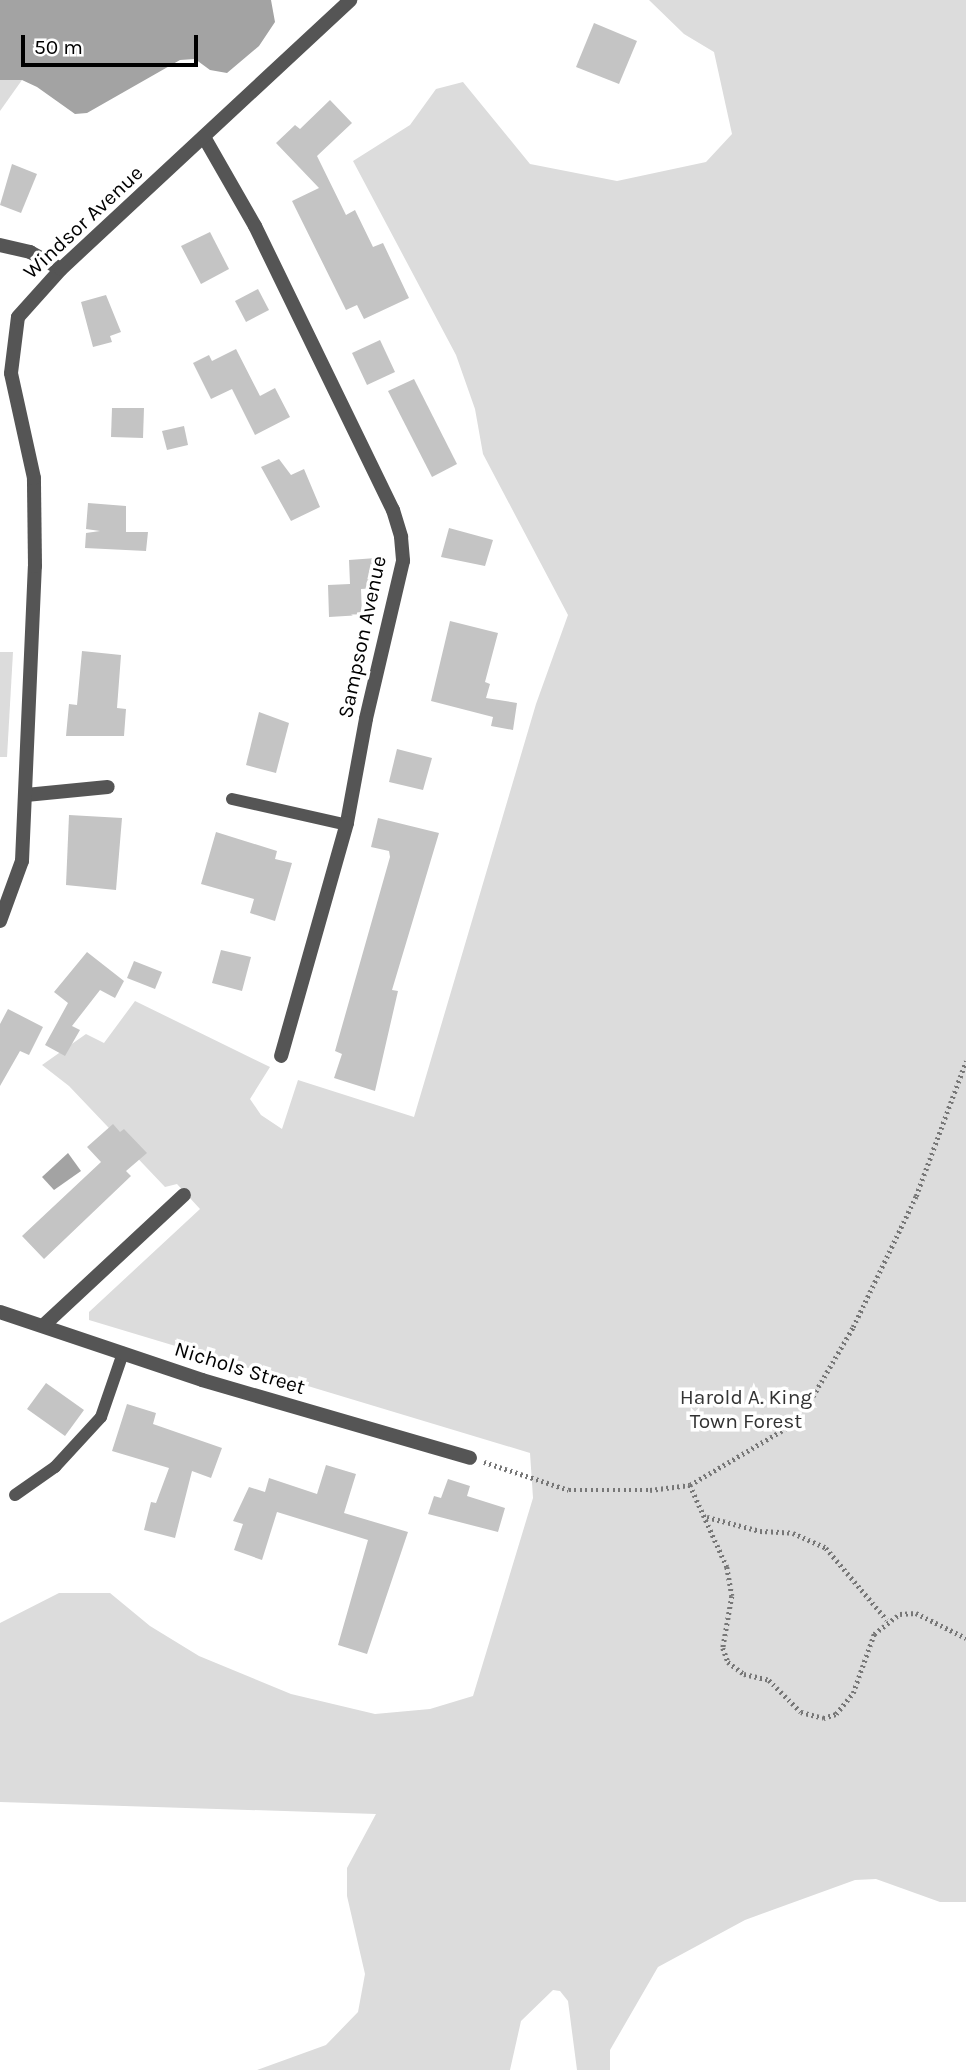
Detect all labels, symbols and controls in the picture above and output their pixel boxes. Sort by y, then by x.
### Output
scale bar [24,21,201,65]
text: 50 m [34,35,83,59]
street label: Windsor Avenue [18,160,148,284]
street label: Sampson Avenue [332,553,392,721]
street label: Nichols Street [172,1336,308,1400]
park label: Harold A. King Town Forest [680,1384,812,1434]

